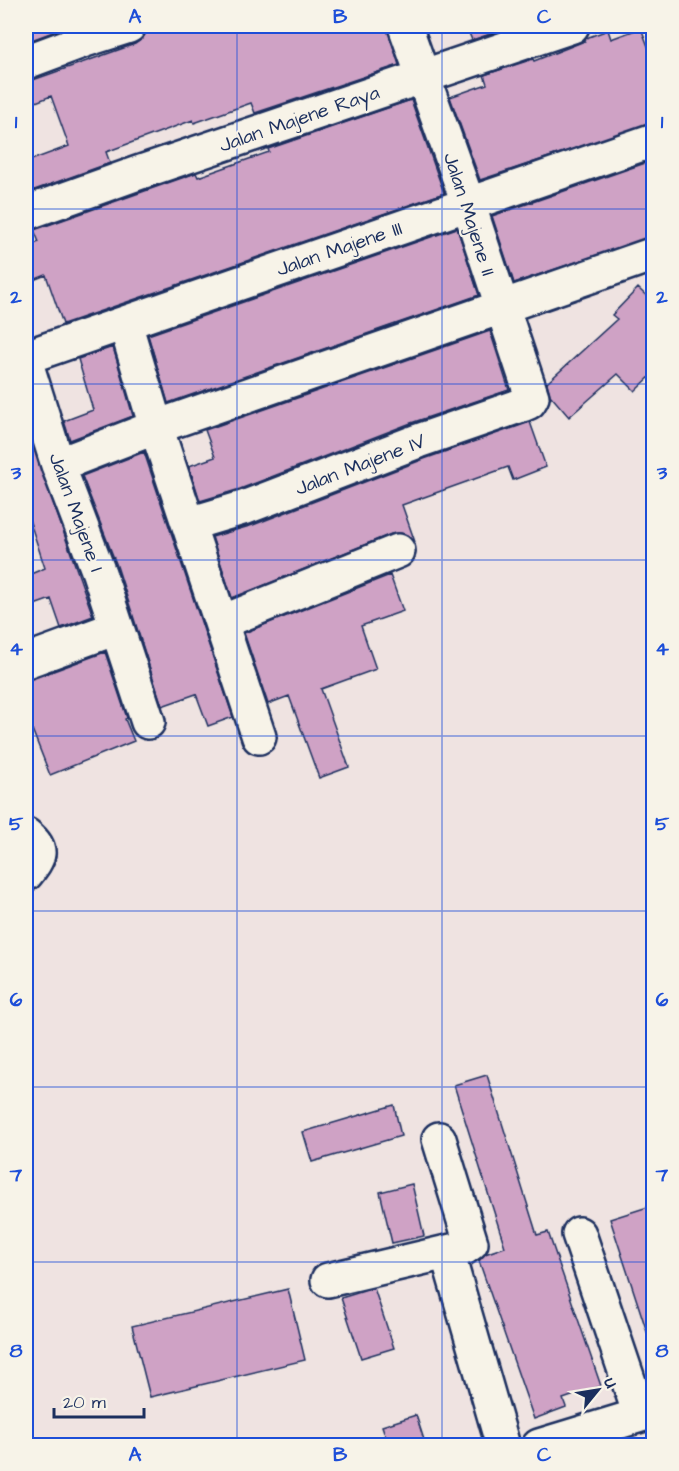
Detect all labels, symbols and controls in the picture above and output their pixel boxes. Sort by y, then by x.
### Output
text: A [129,3,142,31]
text: B [333,3,348,31]
text: C [537,3,552,31]
street label: Jalan Majene Raya [216,78,383,160]
text: 1 [15,108,18,136]
text: 1 [661,108,664,136]
street label: Jalan Majene II [436,149,502,280]
street label: Jalan Majene III [273,214,406,284]
text: 2 [9,283,22,311]
text: 2 [655,283,668,311]
street label: Jalan Majene IV [291,427,430,503]
street label: Jalan Majene I [42,449,111,576]
text: 3 [10,459,22,487]
text: 3 [656,459,668,487]
text: 4 [9,635,23,663]
text: 4 [655,635,669,663]
text: 5 [9,810,24,838]
text: 5 [655,810,670,838]
text: 6 [10,986,23,1014]
text: 6 [656,986,669,1014]
text: 7 [9,1161,23,1189]
text: 7 [655,1161,669,1189]
text: 8 [10,1337,23,1365]
text: 8 [656,1337,669,1365]
north arrow [568,1360,628,1420]
text: U [598,1374,622,1392]
scale bar [54,1381,144,1419]
text: 20 m [63,1390,106,1415]
text: A [129,1441,142,1469]
text: B [333,1441,348,1469]
text: C [537,1441,552,1469]

